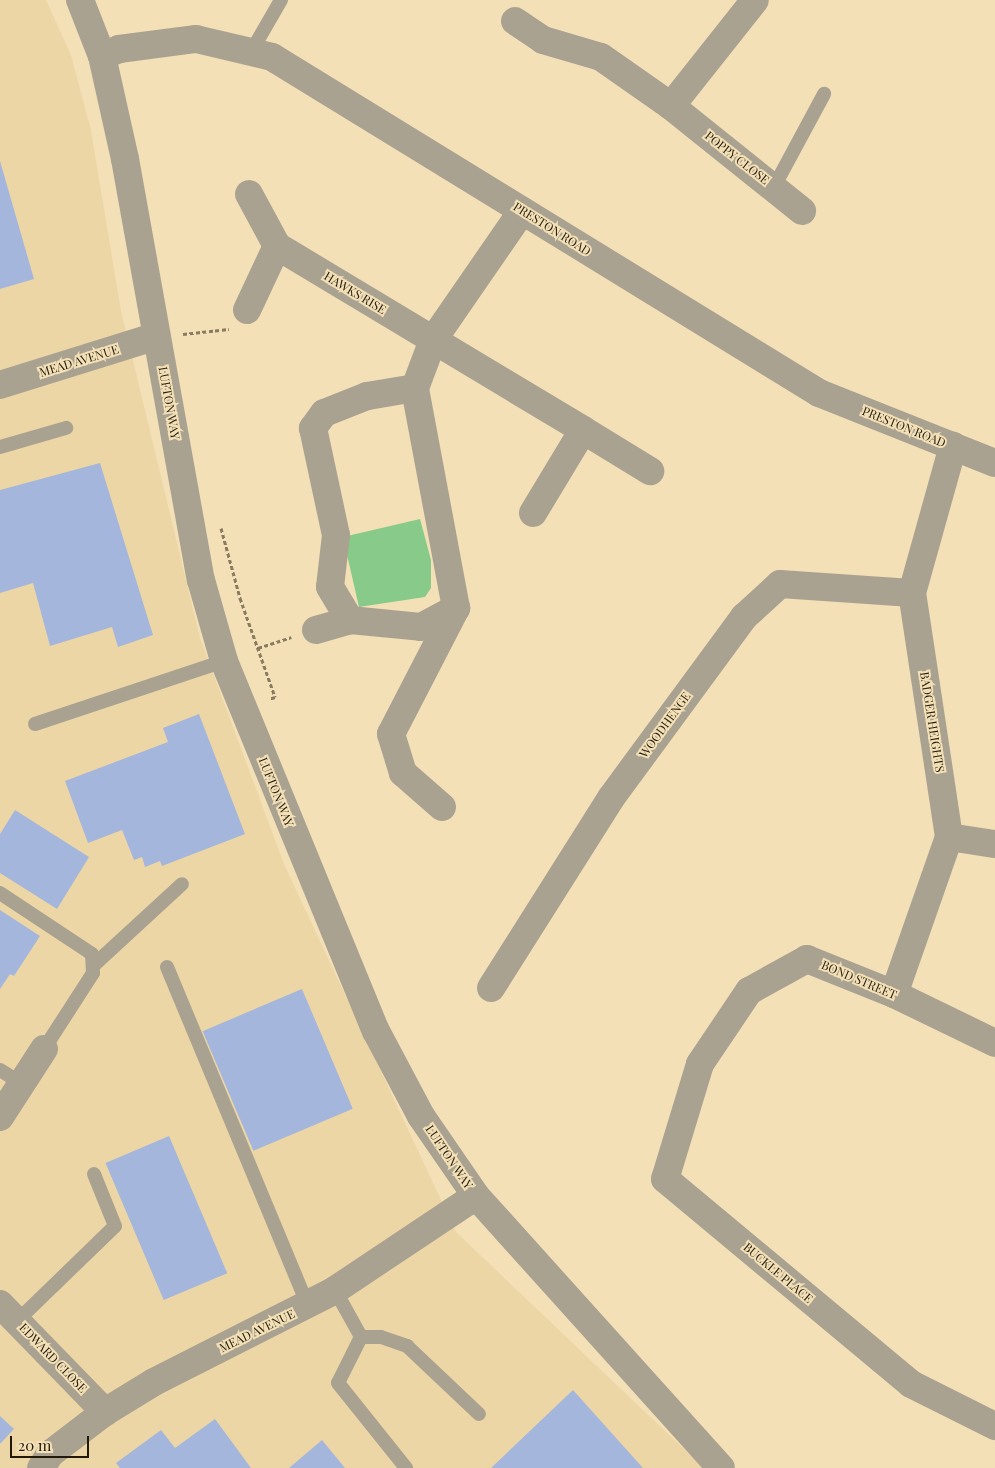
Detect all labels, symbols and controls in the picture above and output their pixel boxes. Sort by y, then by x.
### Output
street label: POPPY CLOSE [702,128,772,188]
street label: PRESTON ROAD [511,199,593,259]
street label: HAWKS RISE [321,269,389,317]
street label: MEAD AVENUE [37,342,121,380]
street label: LUFTON WAY [155,365,183,441]
street label: PRESTON ROAD [860,404,948,450]
street label: BADGER HEIGHTS [917,671,947,773]
street label: WOODHENGE [636,689,694,761]
street label: LUFTON WAY [255,755,297,829]
street label: BOND STREET [819,958,899,1002]
street label: LUFTON WAY [422,1122,476,1192]
street label: BUCKLE PLACE [740,1240,816,1306]
street label: MEAD AVENUE [217,1306,297,1356]
street label: EDWARD CLOSE [16,1320,90,1396]
scale bar [12,1426,91,1458]
text: 20 m [18,1435,51,1455]

